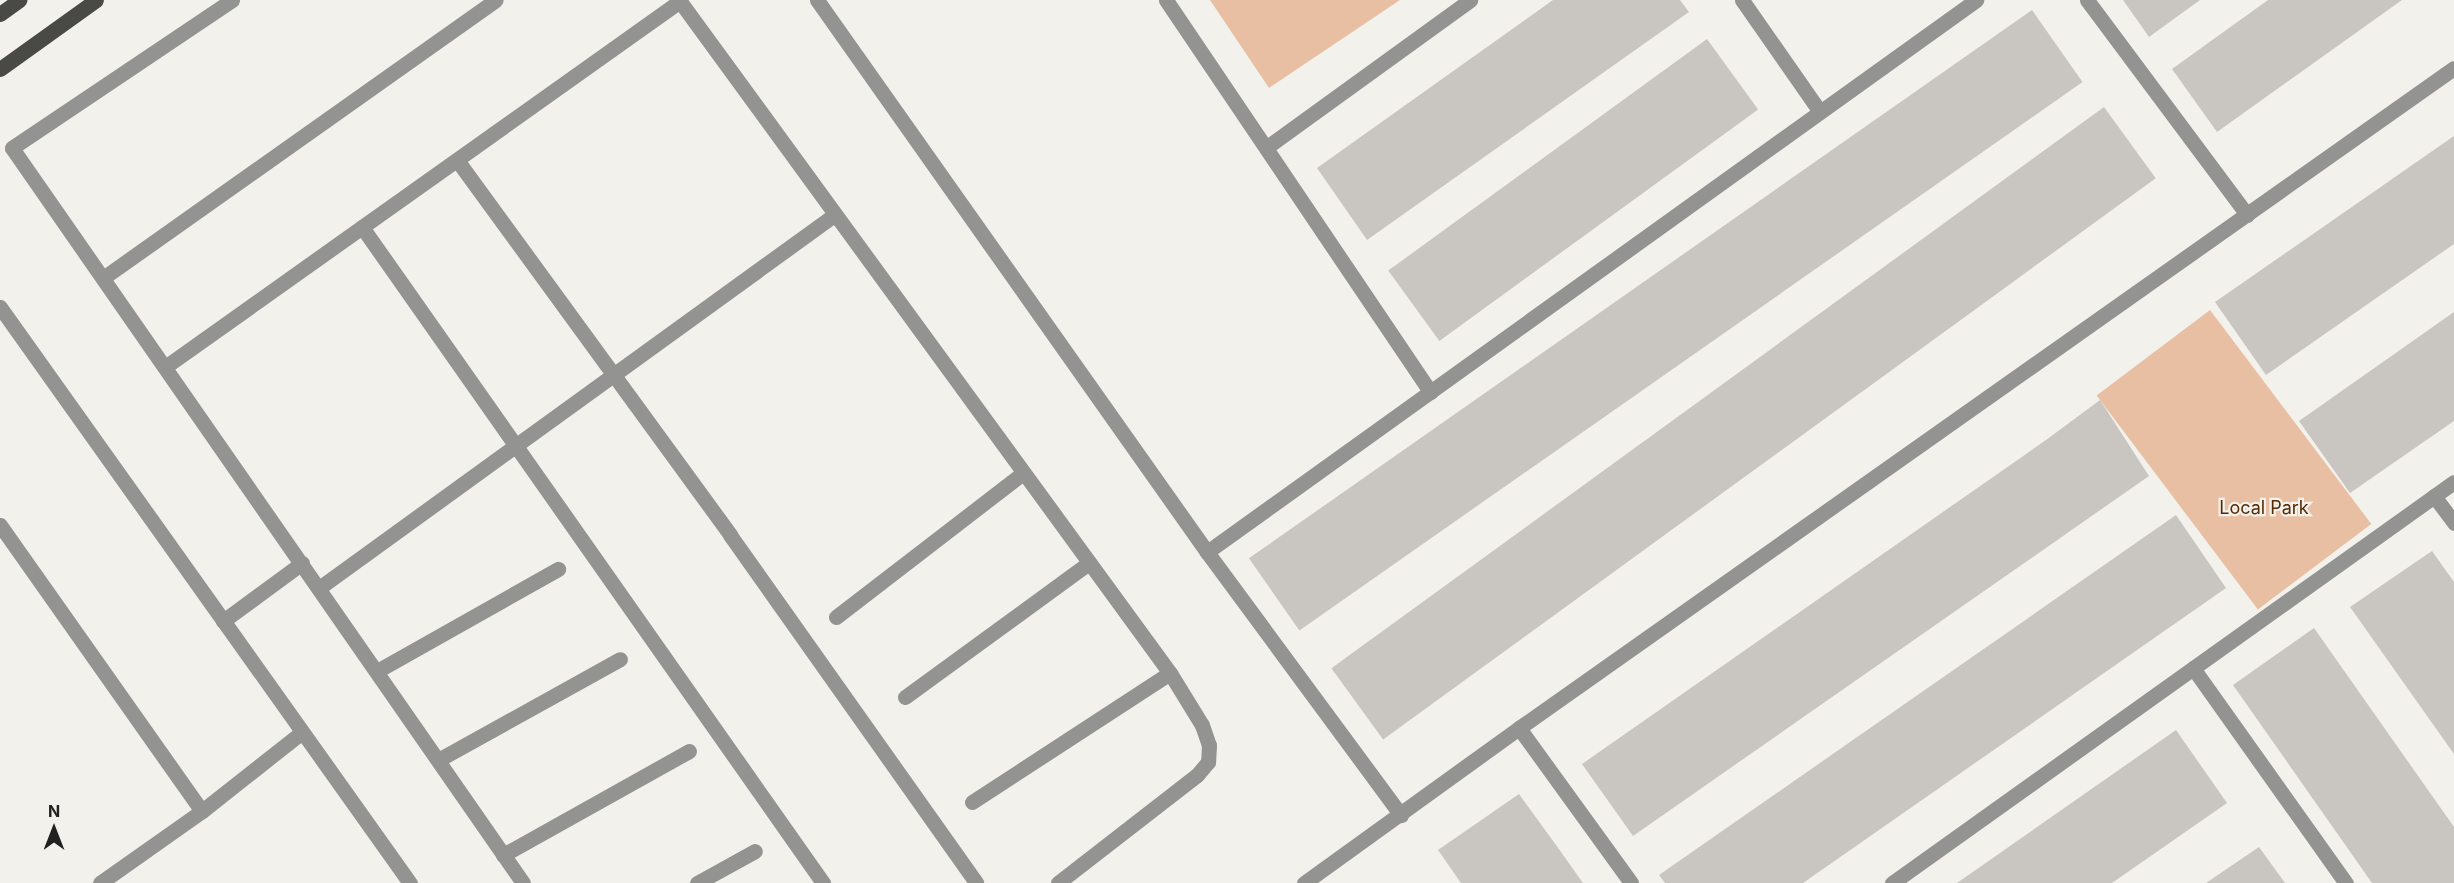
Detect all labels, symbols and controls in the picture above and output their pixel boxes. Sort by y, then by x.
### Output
park label: Local Park [2219,497,2309,519]
north arrow [24,799,84,859]
text: N [48,801,60,821]

